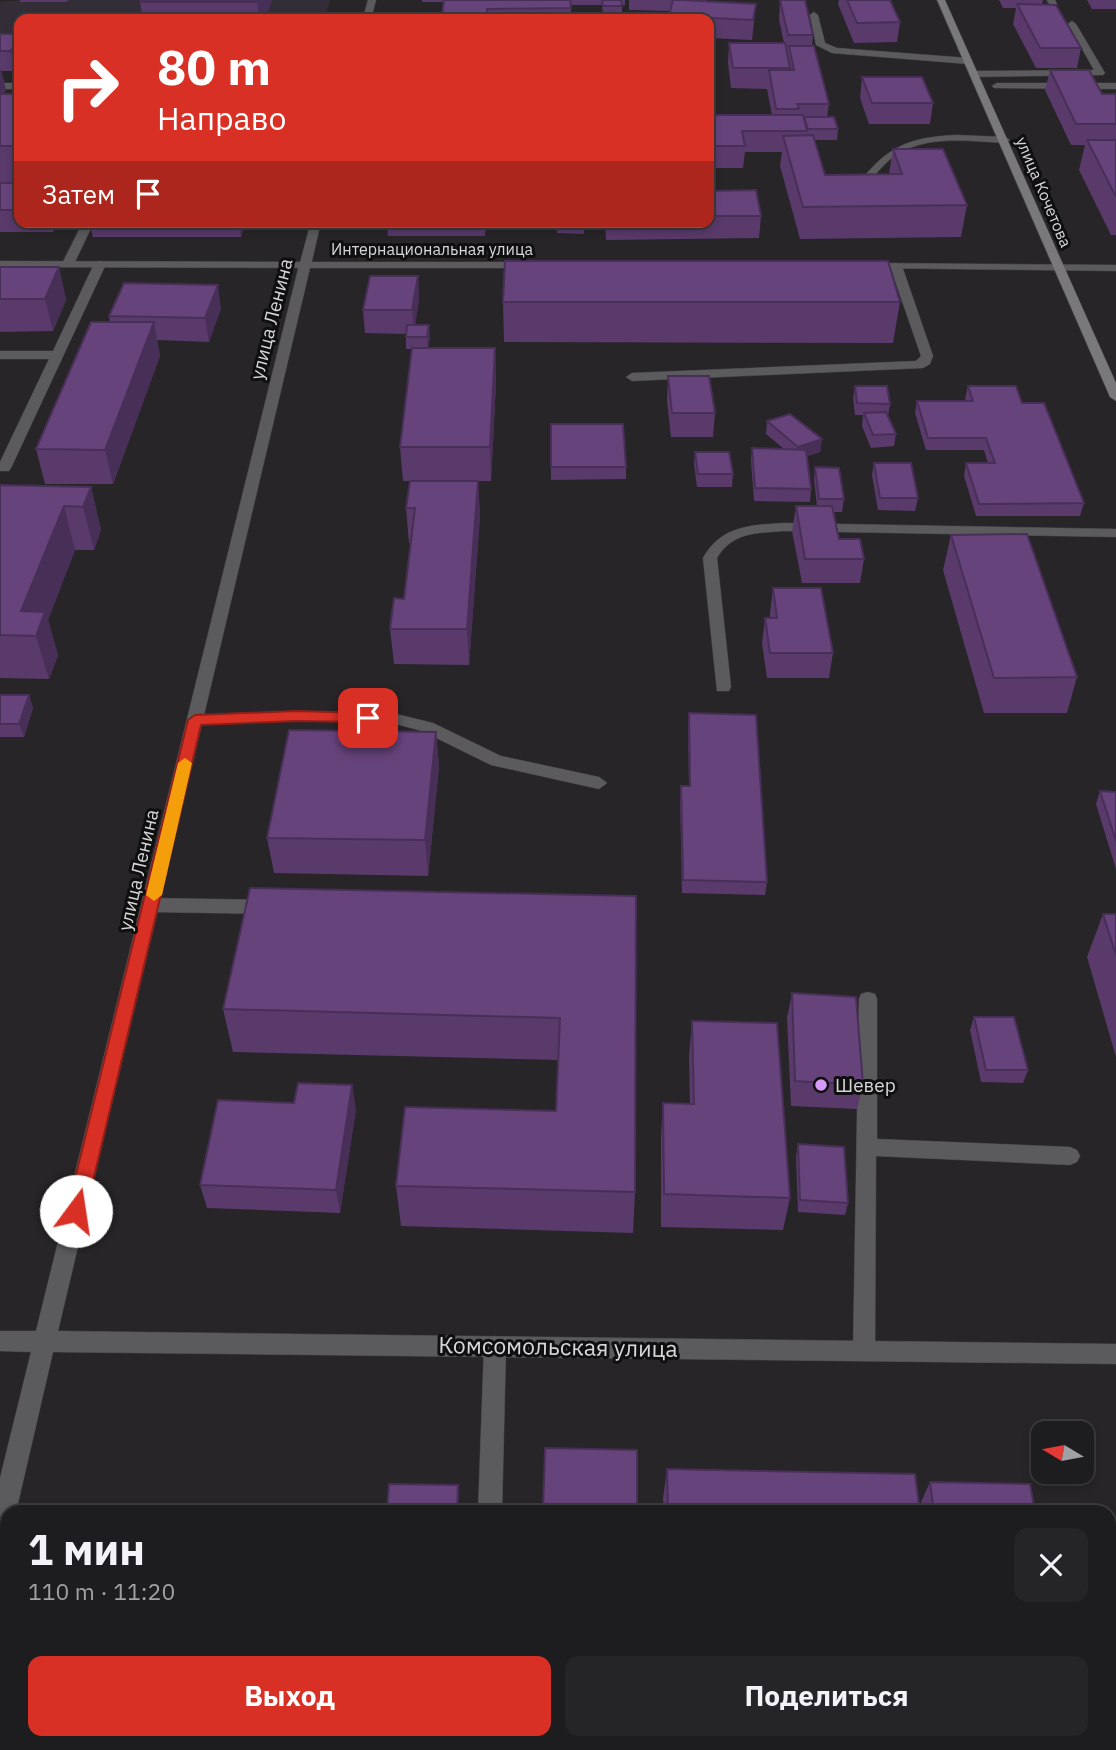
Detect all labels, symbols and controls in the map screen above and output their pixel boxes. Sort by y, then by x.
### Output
text: 80 m [157,35,271,98]
icon: right [42,42,133,133]
text: Направо [157,97,286,139]
street label: улица Кочетова [1012,134,1076,251]
icon: arrive [129,175,167,213]
text: Затем [42,177,115,211]
street label: Интернациональная улица [331,239,534,259]
street label: улица Ленина [244,256,298,382]
pin [338,688,398,748]
icon: arrive [349,699,387,737]
street label: улица Ленина [112,807,164,933]
place label: Шевер [835,1073,896,1097]
marker: Шевер [813,1077,829,1093]
position arrow [39,1174,113,1248]
street label: Комсомольская улица [438,1329,678,1363]
north arrow [1031,1421,1094,1484]
map controls [1031,1421,1094,1484]
text: 1 мин [28,1522,145,1577]
button: close [1014,1528,1088,1602]
text: 110 m · 11:20 [28,1576,175,1606]
button: Выход [28,1656,551,1736]
button: Поделиться [565,1656,1088,1736]

